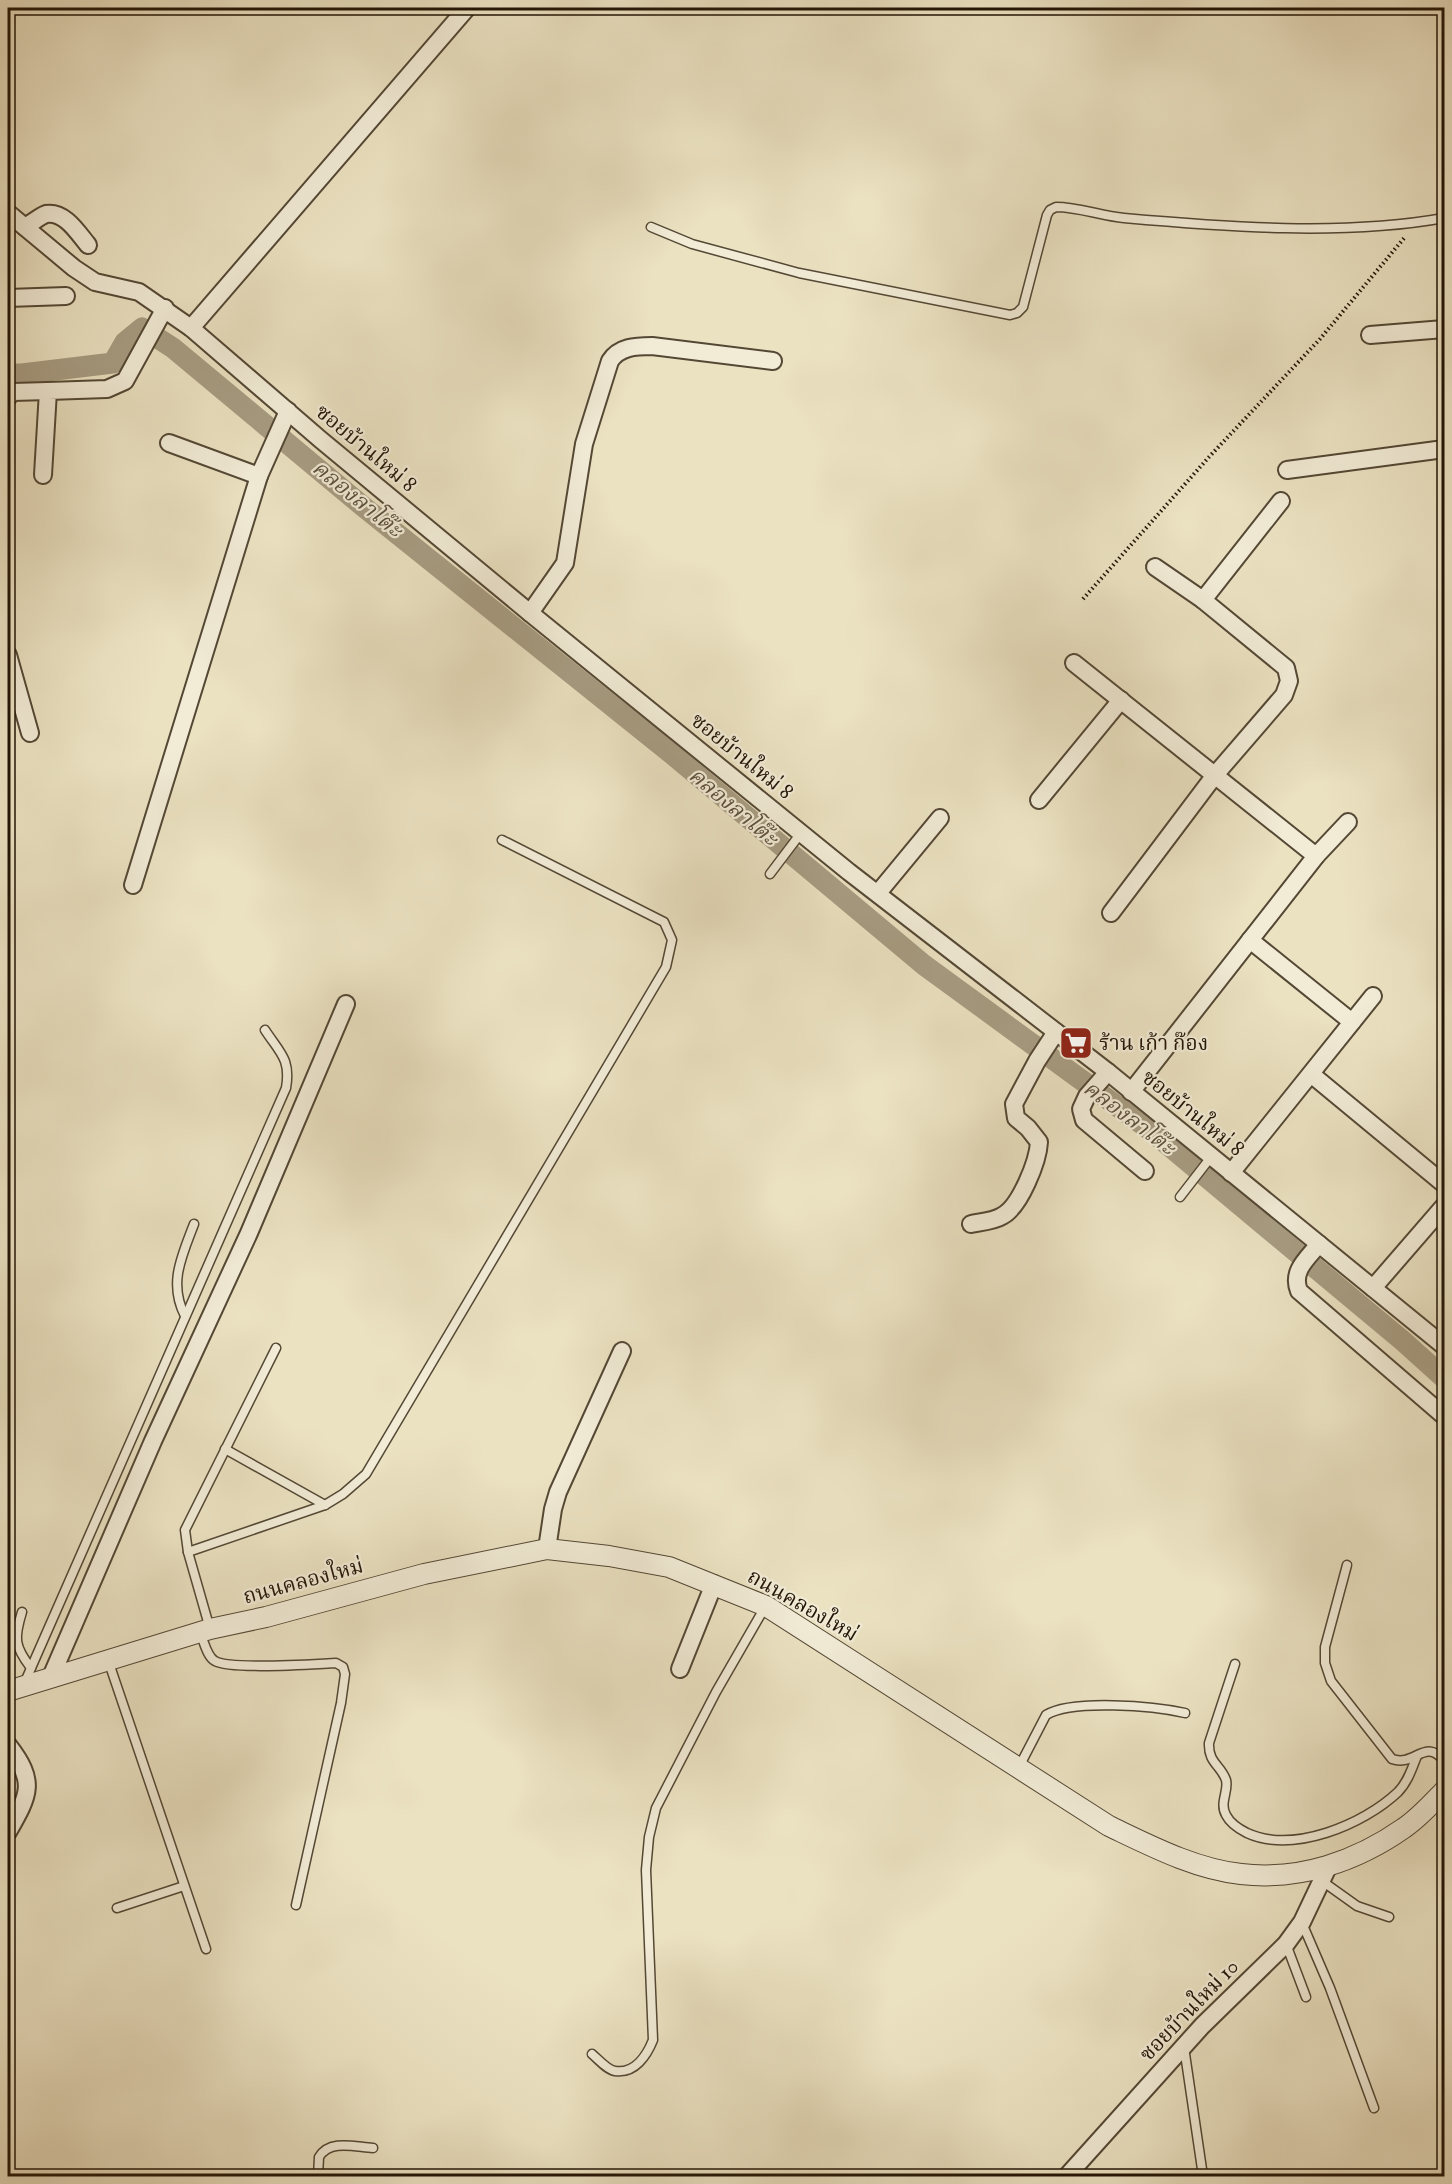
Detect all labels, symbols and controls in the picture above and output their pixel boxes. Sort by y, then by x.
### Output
street label: ซอยบ้านใหม่ 8 [310,397,423,499]
water label: คลองลาโต๊ะ [307,452,411,545]
street label: ซอยบ้านใหม่ 8 [685,705,800,806]
water label: คลองลาโต๊ะ [683,760,787,854]
supermarket icon: ร้าน เก้า ก๊อง [1058,1025,1094,1061]
place label: ร้าน เก้า ก๊อง [1099,1030,1208,1057]
street label: ซอยบ้านใหม่ 8 [1136,1062,1251,1163]
water label: คลองลาโต๊ะ [1078,1073,1184,1163]
street label: ถนนคลองใหม่ [239,1551,366,1611]
street label: ถนนคลองใหม่ [742,1561,864,1648]
street label: ซอยบ้านใหม่ 10 [1132,1952,1245,2067]

